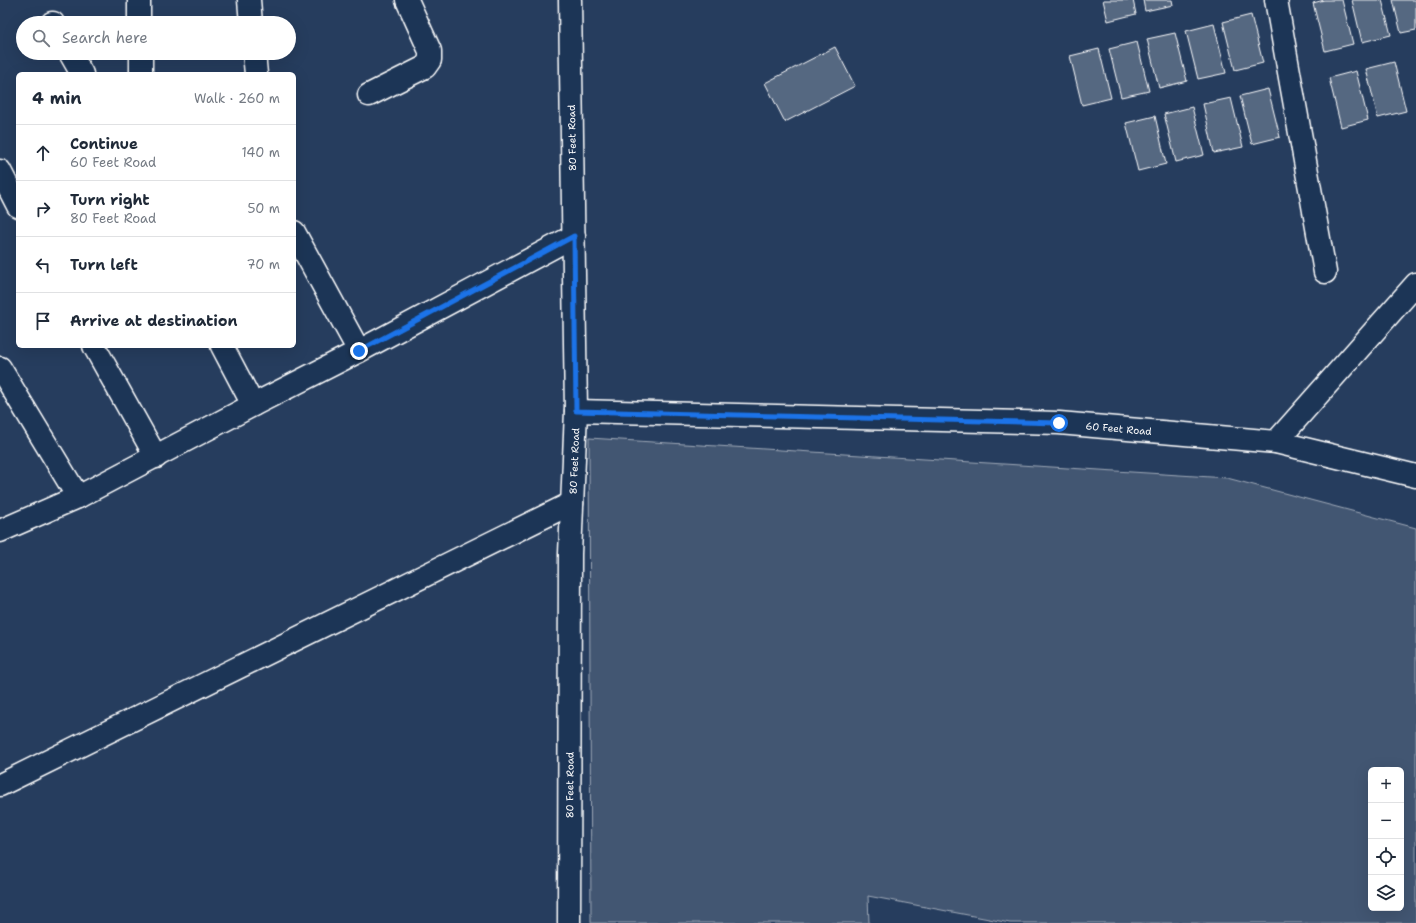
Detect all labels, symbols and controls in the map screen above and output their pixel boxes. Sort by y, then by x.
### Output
search box [16,16,296,60]
icon: search [30,27,52,49]
text: Search here [62,28,148,48]
text: 4 min [32,87,82,109]
text: Walk · 260 m [194,90,280,107]
street label: 80 Feet Road [565,104,579,171]
text: Continue [70,134,138,154]
icon: ahead [32,142,54,164]
text: 140 m [241,144,280,161]
text: 60 Feet Road [70,154,156,171]
text: Turn right [70,190,150,210]
icon: right [32,198,54,220]
text: 50 m [247,200,280,217]
text: 80 Feet Road [70,210,156,227]
icon: left [32,254,54,276]
text: Turn left [70,255,138,275]
text: 70 m [246,256,280,273]
icon: arrive [32,310,54,332]
text: Arrive at destination [70,311,238,331]
route end [350,342,368,360]
route start [1050,414,1068,432]
street label: 60 Feet Road [1085,419,1153,438]
street label: 80 Feet Road [566,427,582,495]
street label: 80 Feet Road [563,751,576,818]
map controls [1368,767,1404,911]
button: + [1368,767,1404,803]
button: − [1368,803,1404,839]
button: locate [1368,839,1404,875]
button: layers [1368,875,1404,911]

